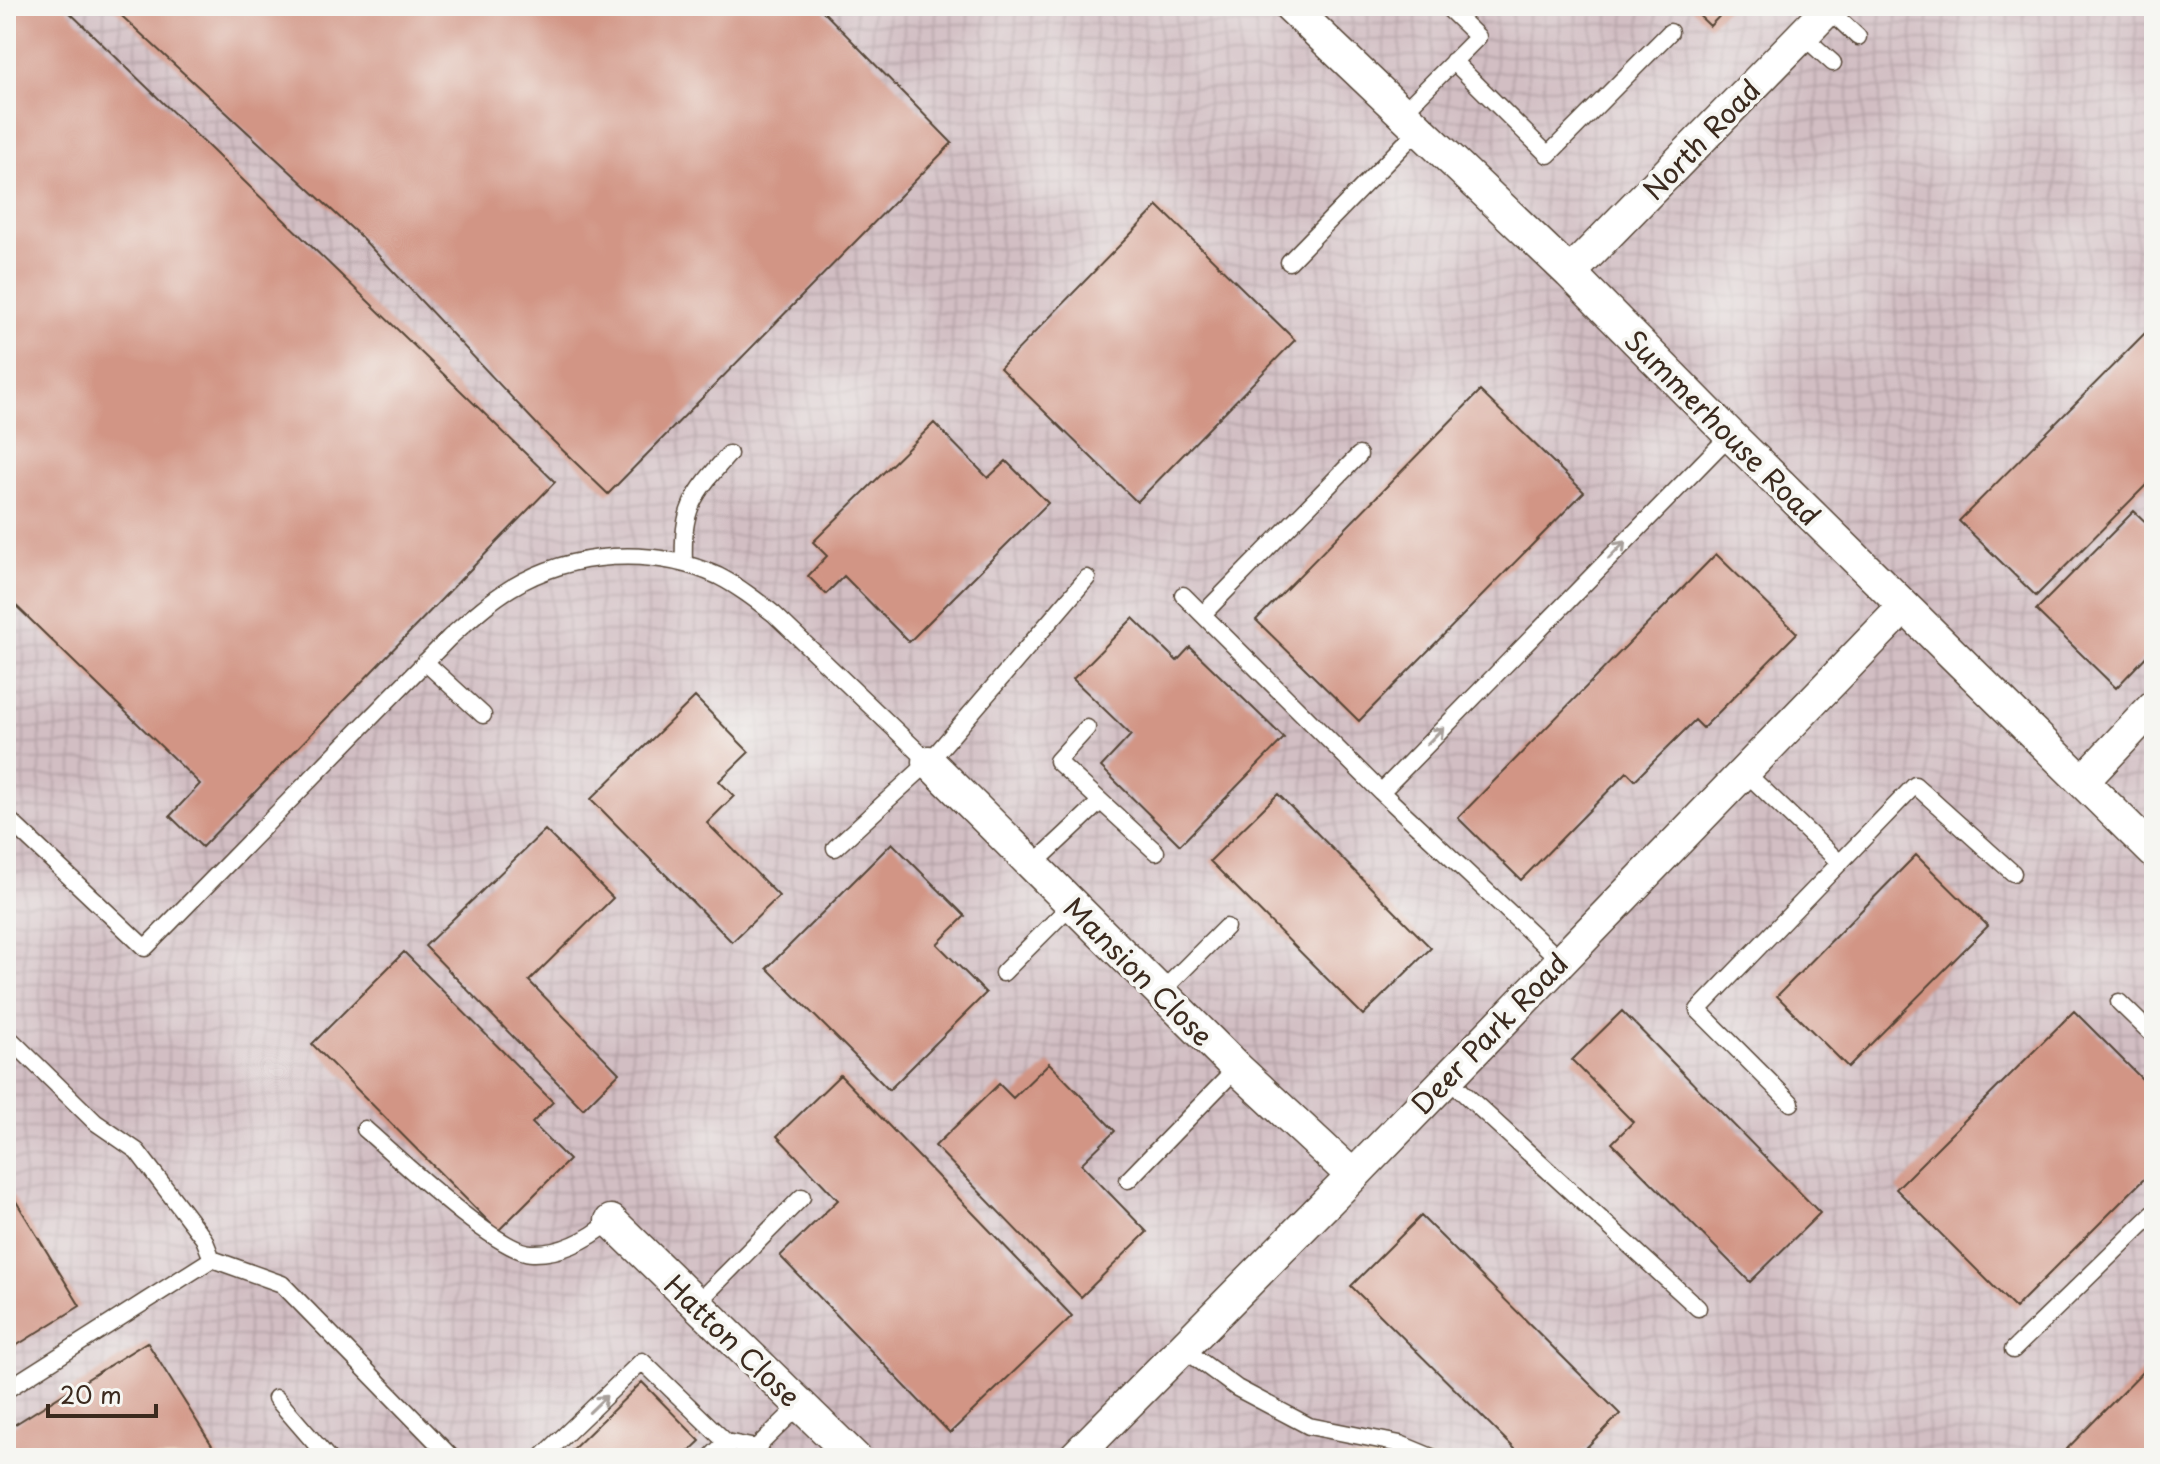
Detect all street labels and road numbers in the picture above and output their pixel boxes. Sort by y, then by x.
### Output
street label: North Road [1632,69,1770,209]
street label: Summerhouse Road [1615,319,1831,535]
street label: Mansion Close [1054,886,1224,1056]
street label: Deer Park Road [1400,942,1578,1124]
street label: Hatton Close [655,1264,811,1416]

